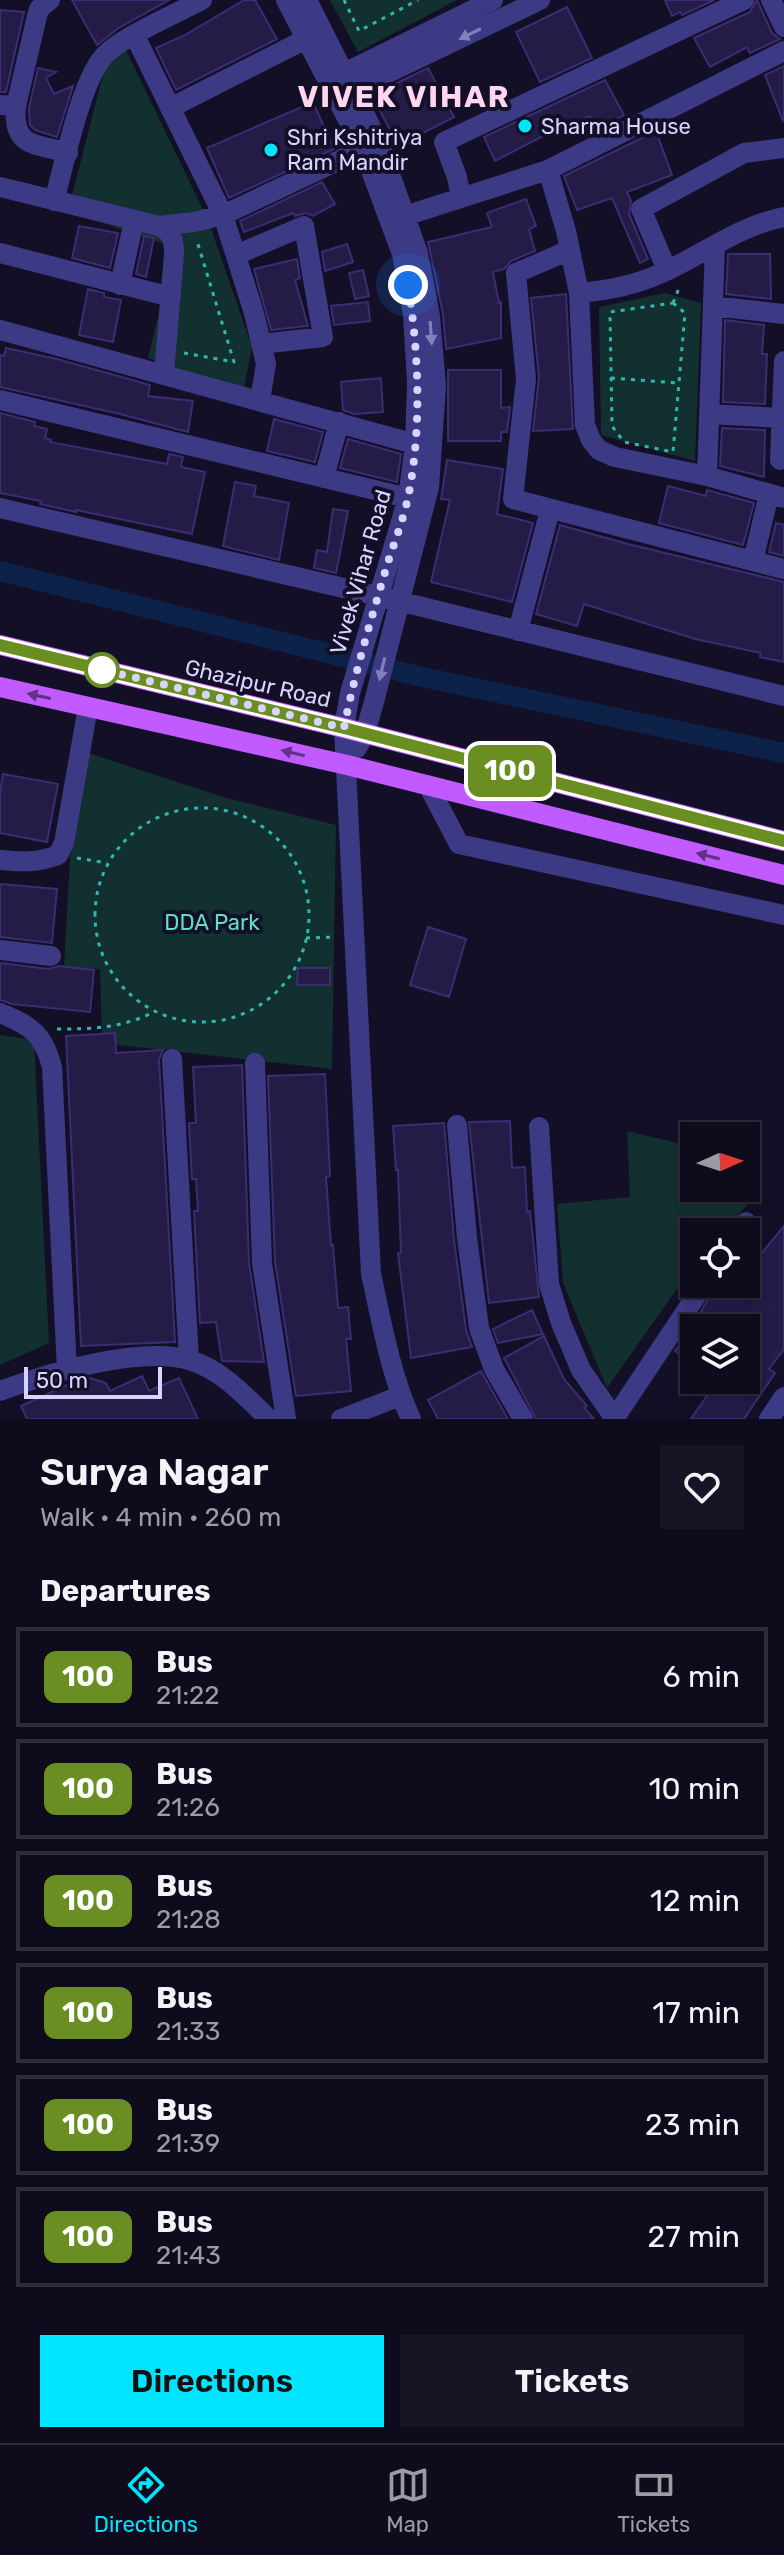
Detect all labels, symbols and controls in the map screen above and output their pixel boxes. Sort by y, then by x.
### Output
one-way arrow [458,27,481,41]
district label: VIVEK VIHAR [298,79,510,115]
place label: Sharma House [541,113,691,140]
marker: Sharma House [516,117,534,135]
place label: Shri Kshitriya Ram Mandir [287,124,422,176]
marker: Shri Kshitriya Ram Mandir [262,141,280,159]
your location [388,265,428,305]
one-way arrow [425,321,438,346]
street label: Vivek Vihar Road [324,487,397,658]
unlabelled marker [85,653,119,687]
street label: Ghazipur Road [182,654,333,713]
one-way arrow [375,657,388,682]
one-way arrow [27,689,52,702]
line badge: 100 [464,745,556,797]
one-way arrow [280,746,305,759]
text: 100 [484,754,536,787]
one-way arrow [696,849,721,861]
park label: DDA Park [164,909,260,936]
north arrow [680,1122,760,1202]
map controls [680,1122,760,1394]
button: locate [680,1218,760,1298]
button: layers [680,1314,760,1394]
scale bar [24,1363,162,1399]
text: 50 m [36,1367,88,1394]
button: heart [660,1445,744,1529]
text: Surya Nagar [40,1449,269,1495]
text: Walk · 4 min · 260 m [40,1502,281,1533]
text: Departures [40,1573,211,1609]
text: Bus [156,1644,213,1680]
text: 6 min [662,1659,740,1695]
text: 100 [62,1660,114,1693]
text: 21:22 [156,1680,220,1711]
text: Bus [156,1756,213,1792]
text: 10 min [649,1771,740,1807]
text: 100 [62,1772,114,1805]
text: 21:26 [156,1792,220,1823]
text: Bus [156,1868,213,1904]
text: 12 min [650,1883,740,1919]
text: 100 [62,1884,114,1917]
text: 21:28 [156,1904,221,1935]
text: Bus [156,1980,213,2016]
text: 17 min [652,1995,740,2031]
text: 100 [62,1996,114,2029]
text: 21:33 [156,2016,220,2047]
text: Bus [156,2092,213,2128]
text: 23 min [645,2107,740,2143]
text: 100 [62,2108,114,2141]
text: 21:39 [156,2128,220,2159]
text: Bus [156,2204,213,2240]
text: 27 min [648,2219,740,2255]
text: 100 [62,2220,114,2253]
text: 21:43 [156,2240,221,2271]
button: Directions [40,2335,384,2427]
button: Tickets [400,2335,744,2427]
tab: Directions [94,2463,198,2538]
tab: Map [386,2463,430,2538]
tab: Tickets [617,2463,690,2538]

